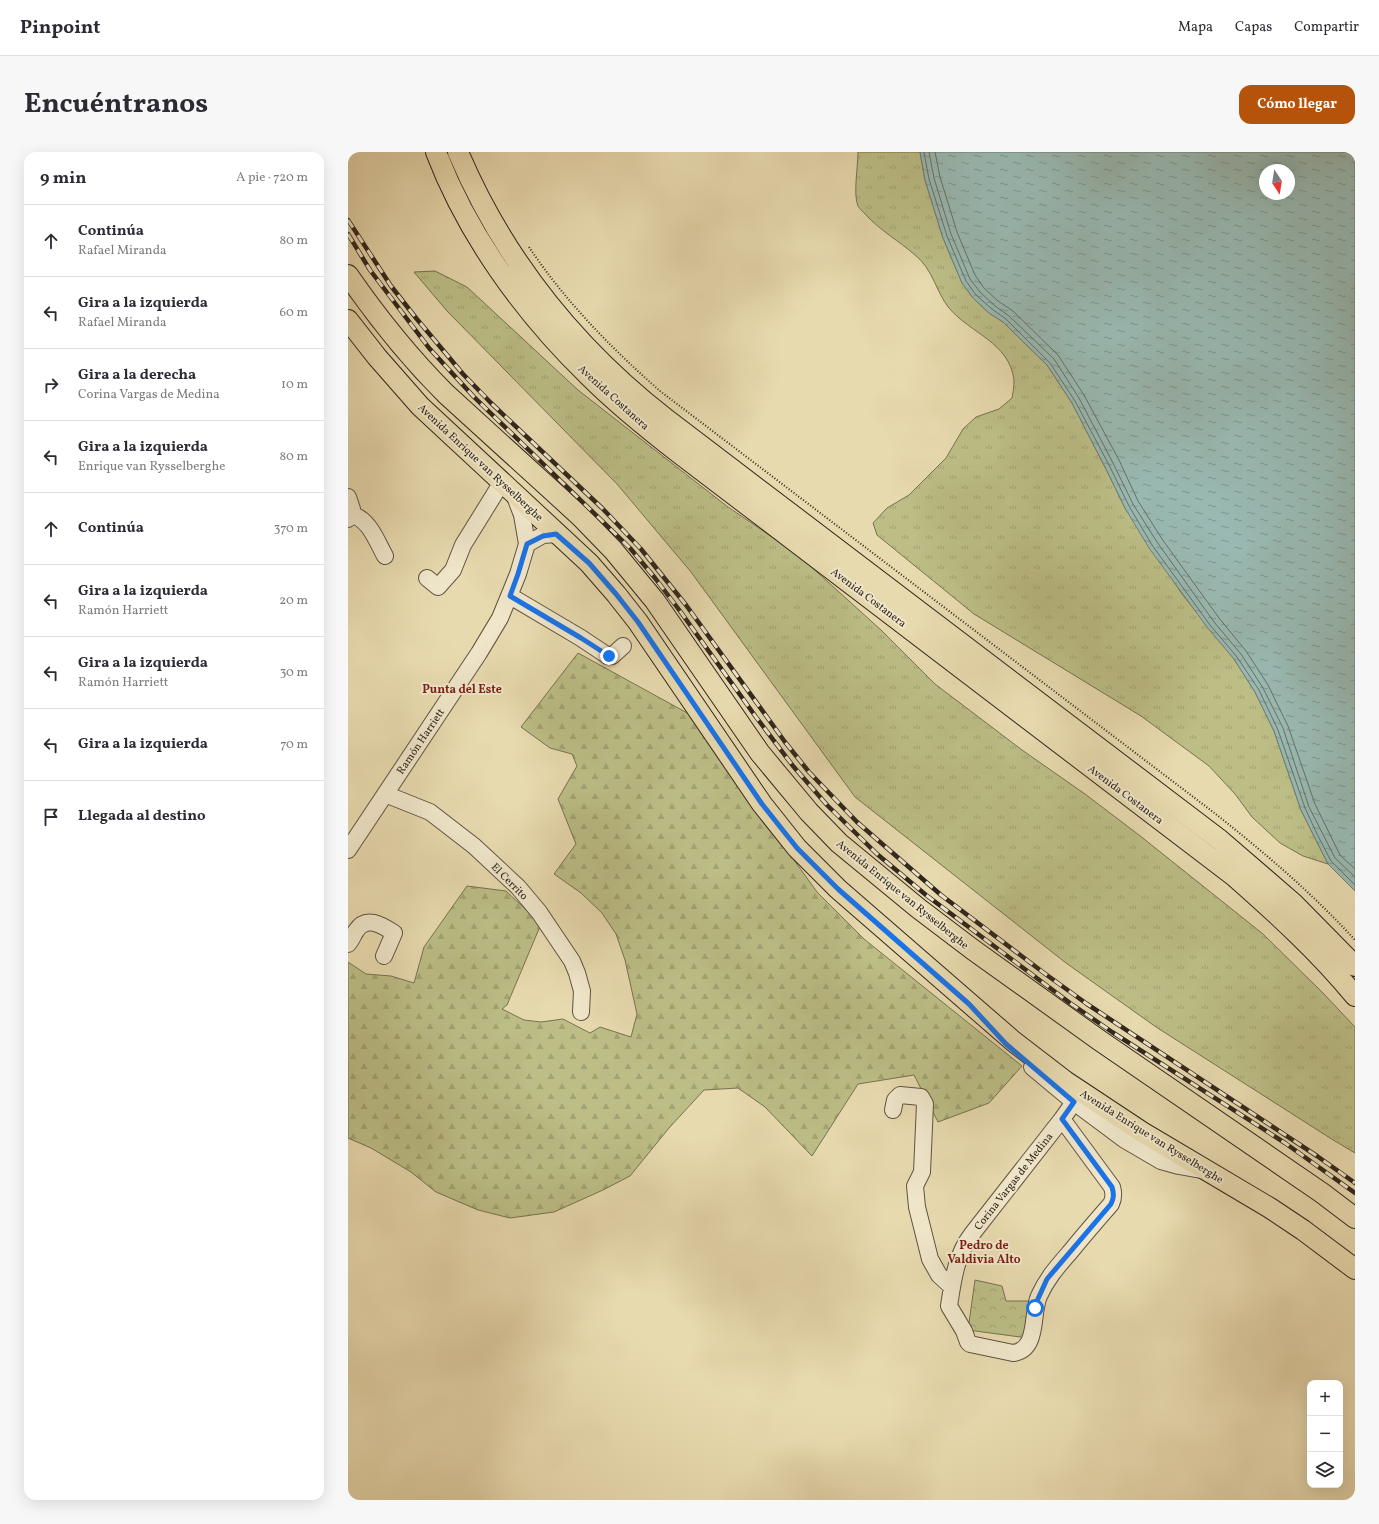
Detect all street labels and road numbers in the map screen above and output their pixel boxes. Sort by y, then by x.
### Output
street label: Avenida Costanera [574,362,652,434]
street label: Avenida Enrique van Rysselberghe [414,401,546,525]
street label: Avenida Costanera [827,565,909,632]
street label: Ramón Harriett [394,706,449,778]
street label: Avenida Costanera [1084,762,1166,829]
street label: Avenida Enrique van Rysselberghe [833,837,971,953]
street label: El Cerrito [487,860,531,904]
street label: Avenida Enrique van Rysselberghe [1077,1087,1226,1188]
street label: Corina Vargas de Medina [971,1130,1057,1234]

